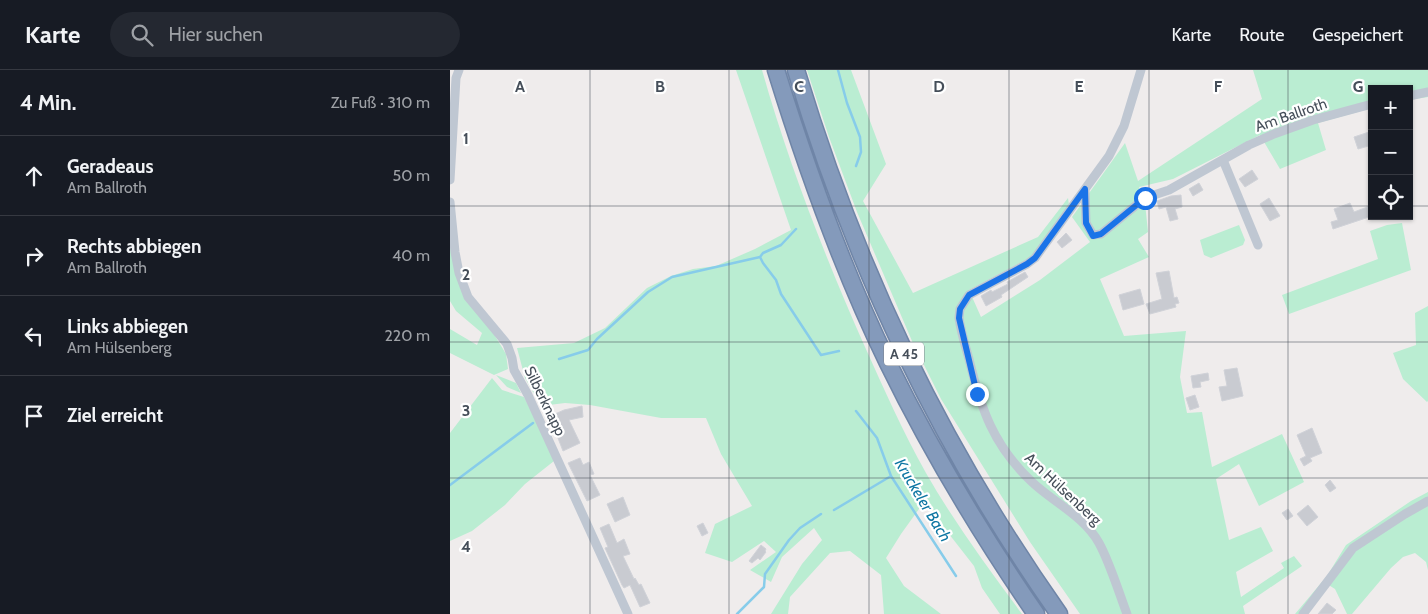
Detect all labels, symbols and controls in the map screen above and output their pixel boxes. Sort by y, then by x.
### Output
search box [110,12,460,57]
text: Karte [25,20,80,49]
icon: search [128,21,156,49]
text: Hier suchen [168,23,263,46]
text: Karte [1172,24,1211,46]
text: Route [1239,24,1284,46]
text: Gespeichert [1312,24,1403,46]
text: A [515,77,525,96]
text: B [655,77,665,96]
text: C [794,77,804,96]
text: D [933,77,945,96]
text: E [1074,77,1084,96]
text: F [1214,77,1223,96]
text: G [1353,77,1363,96]
map controls [1368,85,1413,220]
button: + [1368,85,1413,130]
text: 4 Min. [20,90,76,115]
text: Zu Fuß · 310 m [331,93,430,112]
street label: Am Ballroth [1253,94,1329,136]
text: 1 [463,129,469,148]
button: − [1368,130,1413,175]
text: Geradeaus [67,155,153,178]
icon: ahead [20,162,48,190]
text: 50 m [393,166,430,185]
button: locate [1368,175,1413,220]
text: Am Ballroth [67,178,147,197]
route start [1134,187,1157,210]
text: Rechts abbiegen [67,235,201,258]
icon: right [20,242,48,270]
text: 40 m [392,246,430,265]
text: Am Ballroth [67,258,147,277]
text: 2 [462,265,470,284]
text: Links abbiegen [67,315,188,338]
icon: left [20,322,48,350]
text: 220 m [384,326,430,345]
text: Am Hülsenberg [67,338,172,357]
road number: A 45 [884,342,924,366]
street label: Silberknapp [520,363,570,439]
route end [966,383,989,406]
text: 3 [462,401,470,420]
icon: arrive [20,402,48,430]
text: Ziel erreicht [67,404,163,427]
street label: Am Hülsenberg [1021,449,1105,529]
water label: Kruckeler Bach [891,455,955,545]
text: 4 [461,537,471,556]

